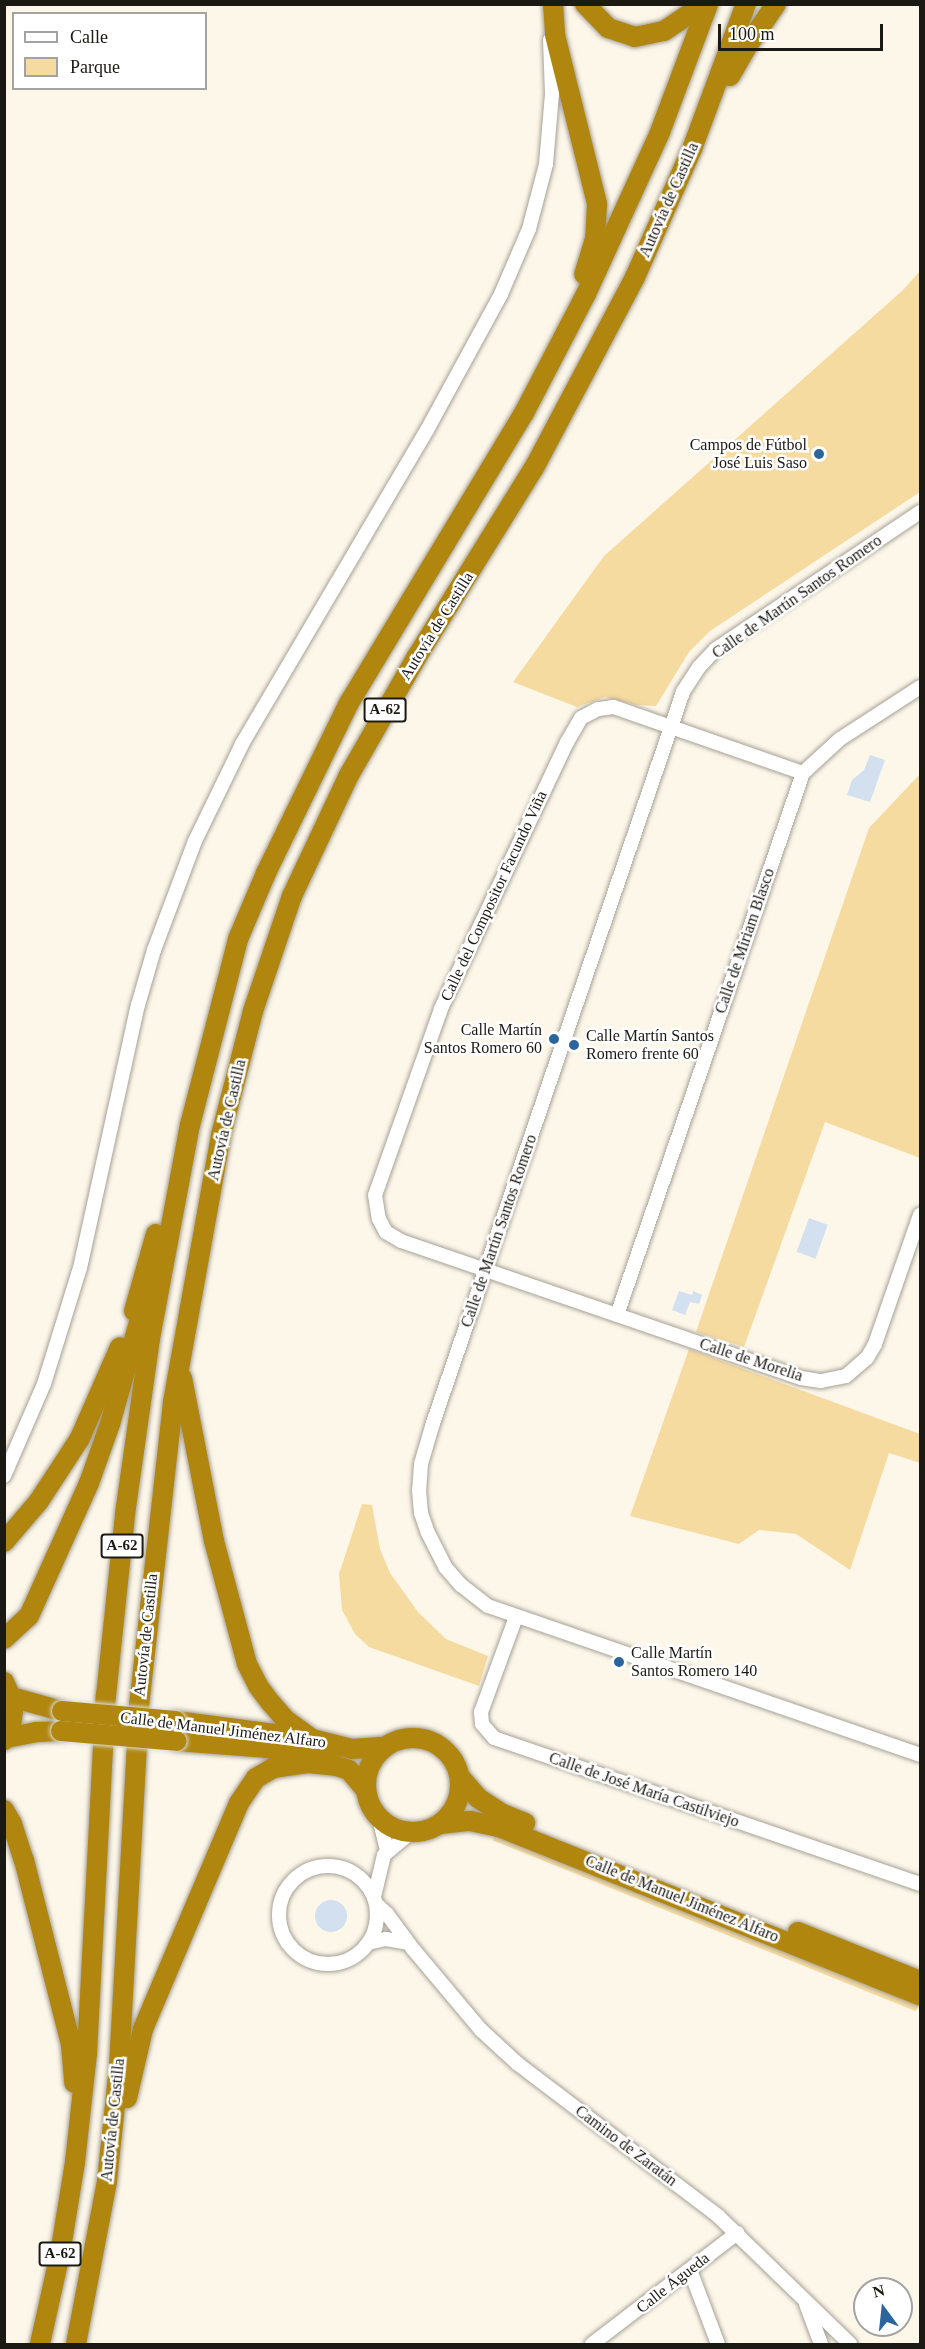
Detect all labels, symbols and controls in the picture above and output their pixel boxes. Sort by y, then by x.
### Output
legend [12,12,207,90]
scale bar [721,12,886,50]
text: 100 m [729,24,775,44]
text: Calle [70,27,108,47]
text: Parque [70,57,120,77]
street label: Autovía de Castilla [635,140,703,260]
place label: Campos de Fútbol José Luis Saso [690,435,807,473]
marker: Campos de Fútbol José Luis Saso [812,447,826,461]
street label: Calle de Martín Santos Romero [709,531,885,663]
street label: Autovía de Castilla [396,569,478,683]
road number: A-62 [362,698,408,722]
street label: Calle del Compositor Facundo Viña [437,788,551,1004]
street label: Calle de Miriam Blasco [711,866,779,1016]
place label: Calle Martín Santos Romero 60 [424,1020,542,1058]
place label: Calle Martín Santos Romero frente 60 [586,1026,714,1064]
marker: Calle Martín Santos Romero 60 [547,1032,561,1046]
marker: Calle Martín Santos Romero frente 60 [567,1038,581,1052]
street label: Autovía de Castilla [204,1058,250,1182]
street label: Calle de Martín Santos Romero [457,1132,541,1330]
street label: Calle de Morelia [697,1334,805,1386]
road number: A-62 [100,1534,144,1558]
street label: Autovía de Castilla [130,1573,162,1697]
place label: Calle Martín Santos Romero 140 [631,1643,757,1681]
marker: Calle Martín Santos Romero 140 [612,1655,626,1669]
street label: Calle de Manuel Jiménez Alfaro [119,1708,327,1752]
street label: Calle de José María Castilviejo [546,1748,742,1832]
street label: Calle de Manuel Jiménez Alfaro [582,1851,782,1947]
street label: Autovía de Castilla [97,2058,129,2182]
street label: Camino de Zaratán [571,2101,681,2191]
road number: A-62 [38,2242,82,2266]
street label: Calle Águeda [633,2248,713,2318]
north arrow [853,2277,913,2337]
text: N [871,2281,887,2301]

